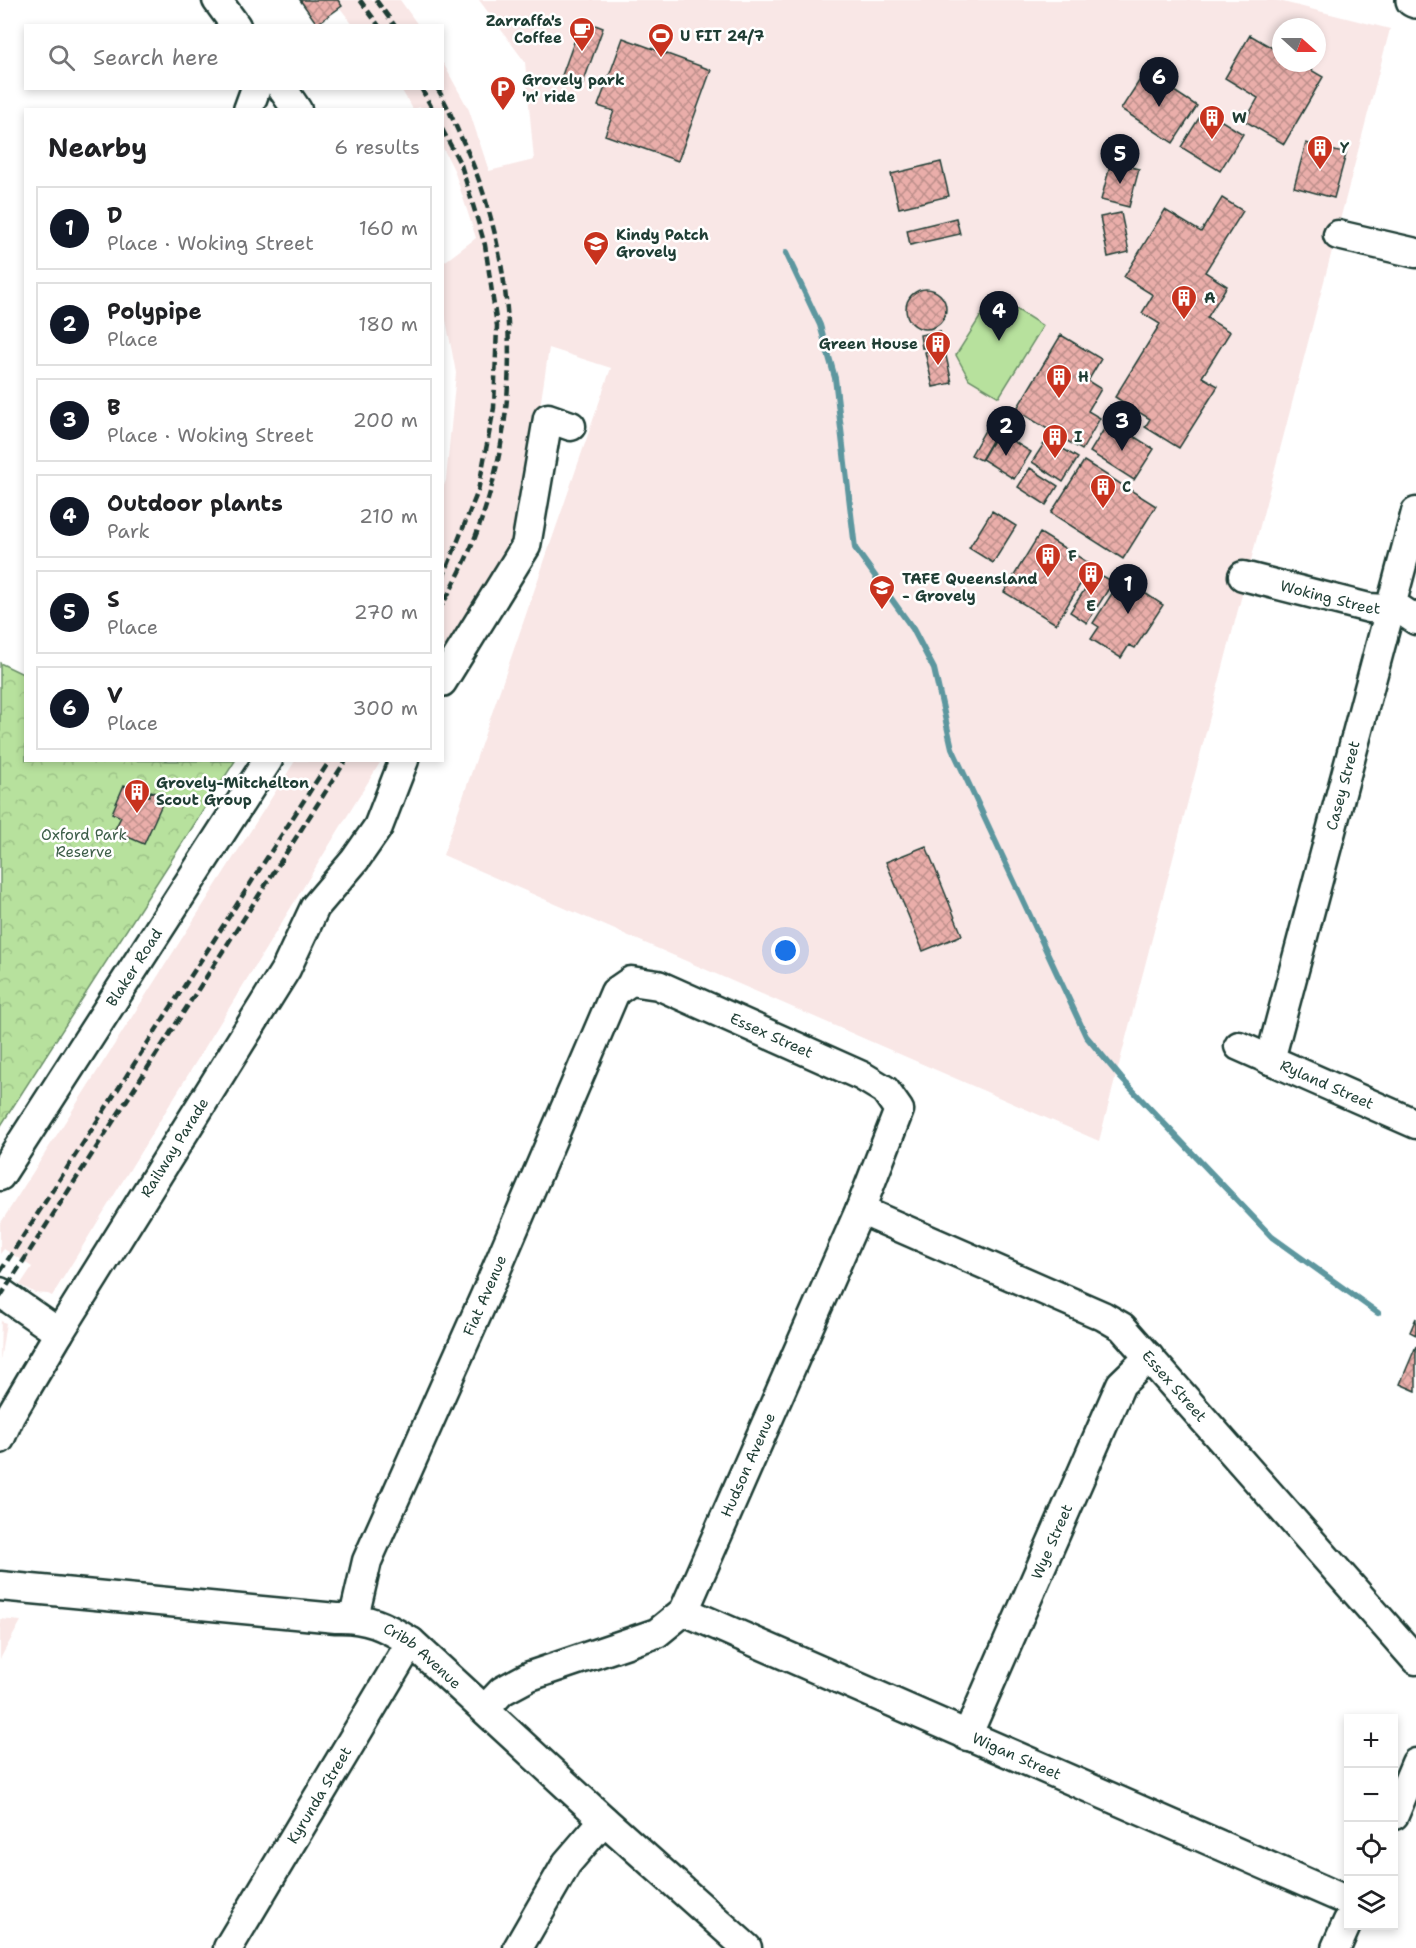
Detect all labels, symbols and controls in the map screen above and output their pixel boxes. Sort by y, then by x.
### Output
place label: Zarraffa's Coffee [486,11,562,48]
cafe icon: Zarraffa's Coffee [567,15,597,53]
north arrow [1272,18,1326,72]
sports icon: U FIT 24/7 [646,21,676,59]
search box [24,24,444,90]
place label: U FIT 24/7 [680,26,765,46]
icon: search [45,41,78,74]
text: Search here [93,43,219,72]
pin: 6 [1140,57,1178,107]
place label: Grovely park 'n' ride [522,70,625,107]
parking icon: Grovely park 'n' ride [488,74,518,112]
building icon: W [1197,103,1227,141]
place label: W [1232,108,1247,128]
text: Nearby [48,130,147,165]
building icon: Y [1305,133,1335,171]
text: 6 results [334,134,420,160]
pin: 5 [1100,134,1140,184]
place label: Y [1340,138,1350,158]
text: D [107,201,123,230]
text: 1 [65,215,74,241]
text: 160 m [359,215,418,241]
place label: Kindy Patch Grovely [616,225,709,262]
school or university icon: Kindy Patch Grovely [581,229,611,267]
text: Place · Woking Street [107,230,314,256]
building icon: A [1169,283,1199,321]
place label: A [1204,288,1216,308]
pin: 4 [980,292,1018,341]
text: Polypipe [107,297,202,326]
text: 2 [63,311,77,337]
text: 180 m [358,311,418,337]
text: Place [107,326,158,352]
building icon: Green House [923,329,953,367]
place label: Green House [819,334,918,354]
building icon: H [1044,362,1074,400]
place label: H [1078,367,1089,387]
text: B [107,393,121,422]
pin: 3 [1102,402,1142,451]
pin: 2 [986,406,1026,456]
text: 3 [63,407,77,433]
text: 200 m [353,407,418,433]
text: Place · Woking Street [107,422,314,448]
building icon: I [1040,422,1070,460]
place label: I [1074,427,1082,447]
building icon: C [1088,472,1118,510]
place label: C [1122,477,1131,497]
text: Outdoor plants [107,489,283,518]
text: 4 [63,503,77,529]
text: 210 m [359,503,418,529]
text: Park [107,518,150,544]
building icon: F [1033,541,1063,579]
place label: F [1068,546,1077,566]
building icon: E [1076,559,1106,597]
pin: 1 [1108,564,1148,614]
place label: TAFE Queensland - Grovely [902,569,1038,606]
school or university icon: TAFE Queensland - Grovely [867,573,897,611]
street label: Woking Street [1278,576,1381,619]
text: S [107,585,120,614]
place label: E [1086,596,1096,616]
text: 5 [63,599,76,625]
text: 270 m [354,599,418,625]
text: Place [107,614,158,640]
text: V [107,681,123,710]
text: 6 [63,695,77,721]
text: 300 m [352,695,418,721]
text: Place [107,710,158,736]
street label: Casey Street [1322,739,1365,832]
place label: Grovely-Mitchelton Scout Group [156,773,309,810]
building icon: Grovely-Mitchelton Scout Group [122,777,152,815]
park label: Oxford Park Reserve [41,825,127,862]
street label: Blaker Road [102,924,167,1010]
your location [771,936,800,965]
street label: Essex Street [727,1008,816,1063]
street label: Ryland Street [1277,1055,1377,1114]
street label: Railway Parade [136,1094,213,1201]
street label: Fiat Avenue [459,1252,511,1339]
street label: Essex Street [1137,1346,1211,1426]
street label: Hudson Avenue [716,1410,780,1520]
street label: Wye Street [1027,1501,1077,1583]
street label: Cribb Avenue [380,1618,465,1693]
map controls [1344,1714,1398,1930]
button: + [1344,1714,1398,1768]
street label: Wigan Street [969,1728,1064,1785]
street label: Kyrunda Street [283,1743,356,1848]
button: − [1344,1768,1398,1822]
button: locate [1344,1822,1398,1876]
button: layers [1344,1876,1398,1930]

